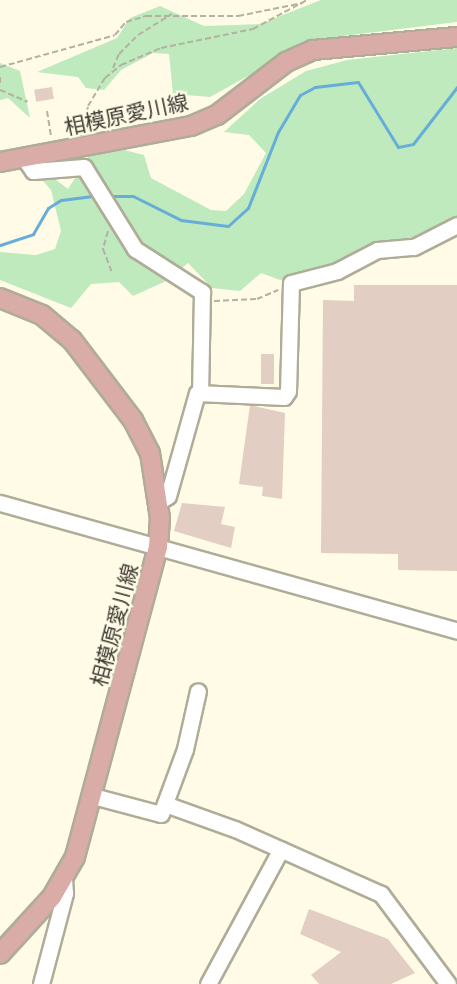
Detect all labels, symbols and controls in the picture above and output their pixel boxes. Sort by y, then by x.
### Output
street label: 相模原愛川線 [62,89,190,139]
street label: 相模原愛川線 [86,561,142,689]

